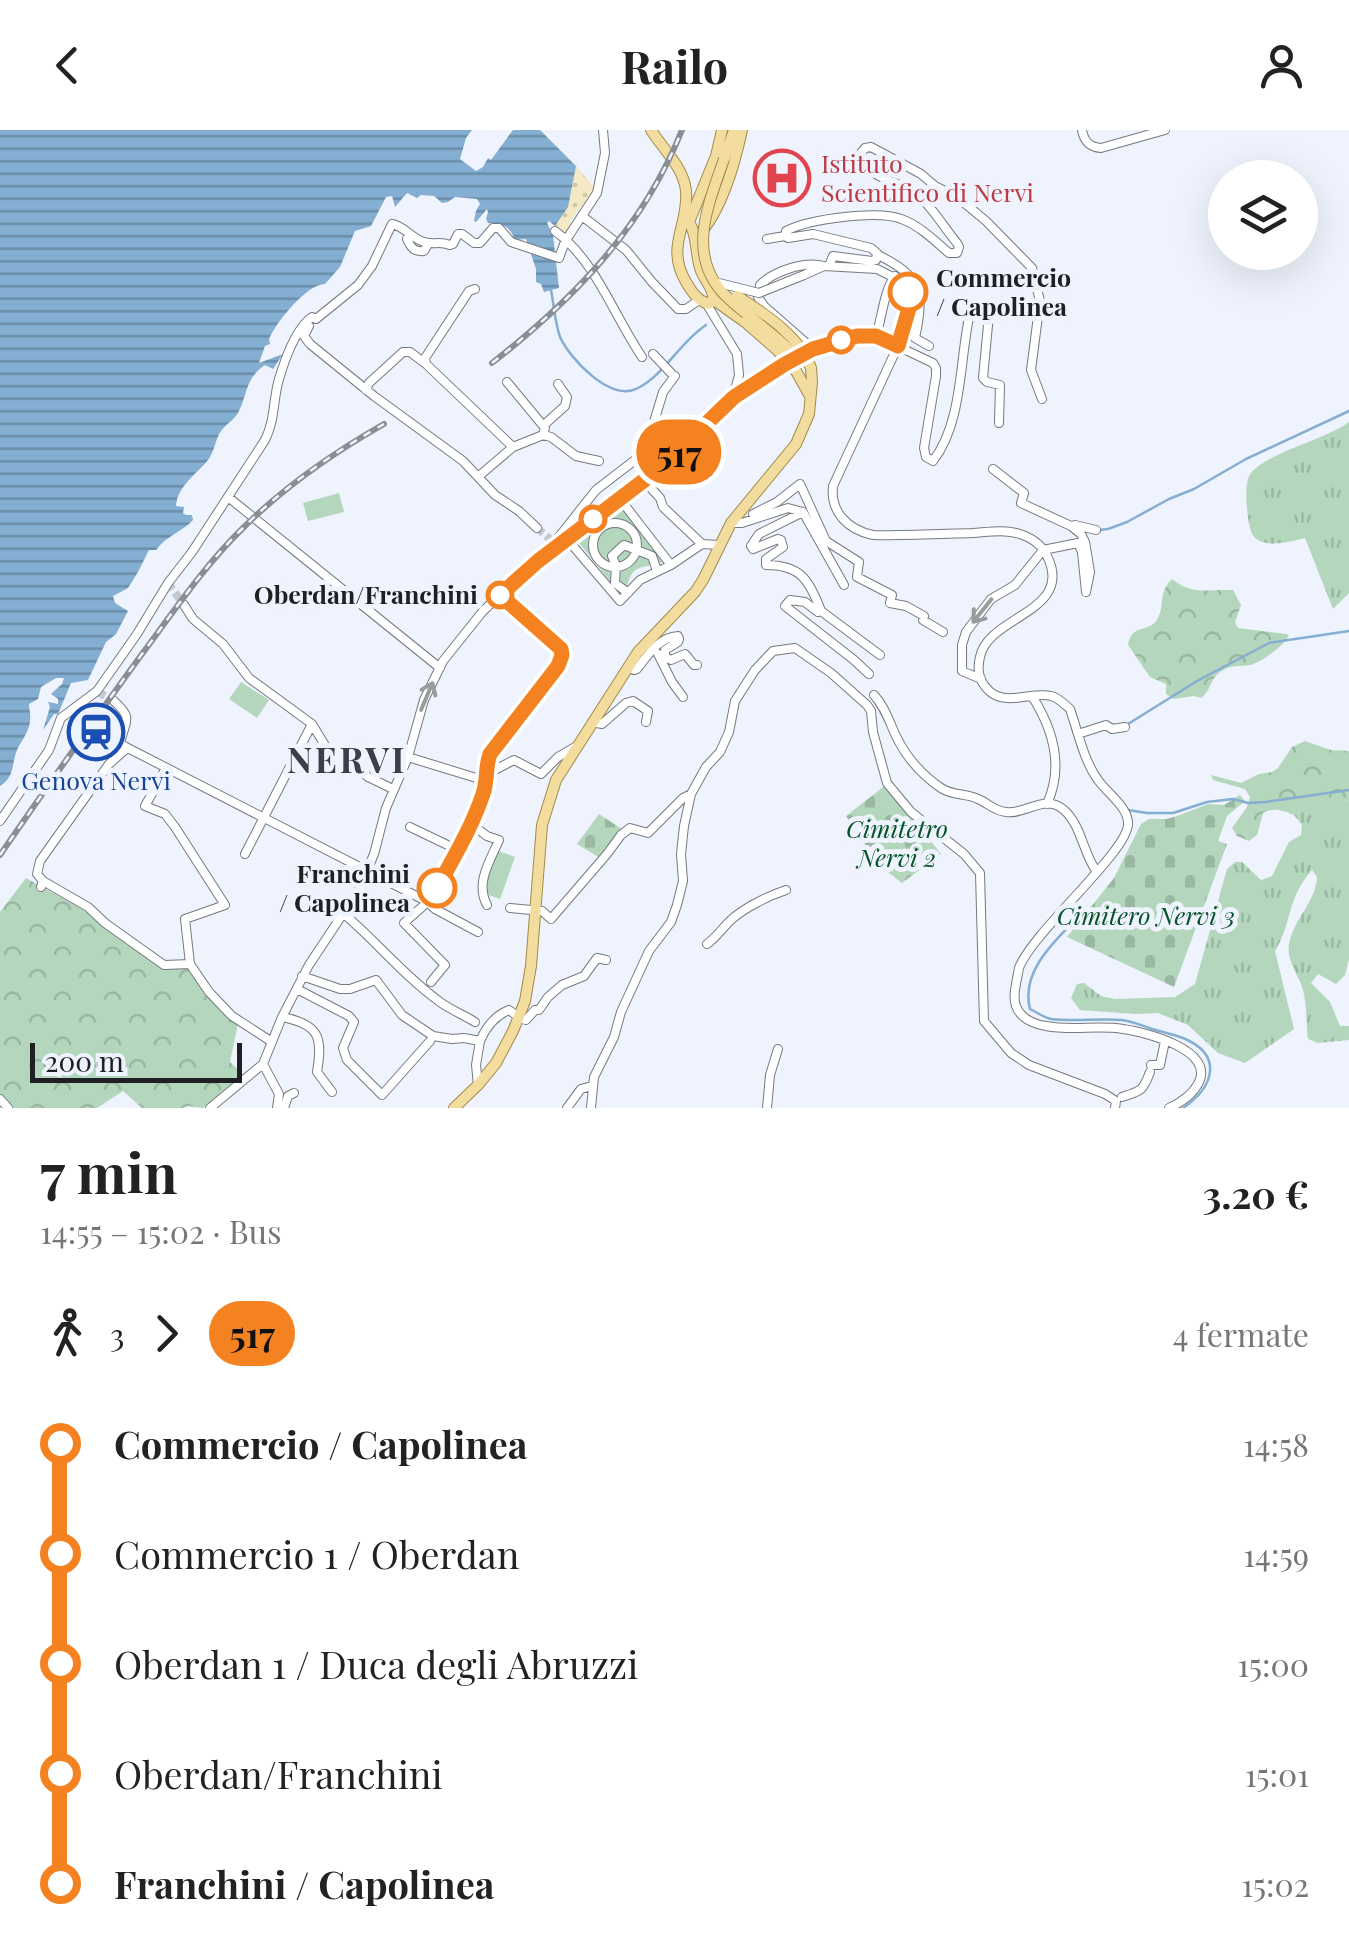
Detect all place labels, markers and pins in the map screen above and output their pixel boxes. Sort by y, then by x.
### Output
place label: Istituto Scientifico di Nervi [821,146,1034,208]
hospital icon: Istituto Scientifico di Nervi [752,148,812,208]
place label: Commercio / Capolinea [936,260,1071,322]
marker: Commercio / Capolinea [889,273,927,311]
unlabelled marker [828,327,854,353]
unlabelled marker [580,506,606,532]
place label: Oberdan/Franchini [254,577,478,610]
marker: Oberdan/Franchini [487,582,513,608]
station icon: Genova Nervi [66,702,126,762]
place label: Genova Nervi [21,763,171,796]
place label: Franchini / Capolinea [279,856,410,918]
marker: Franchini / Capolinea [418,869,456,907]

